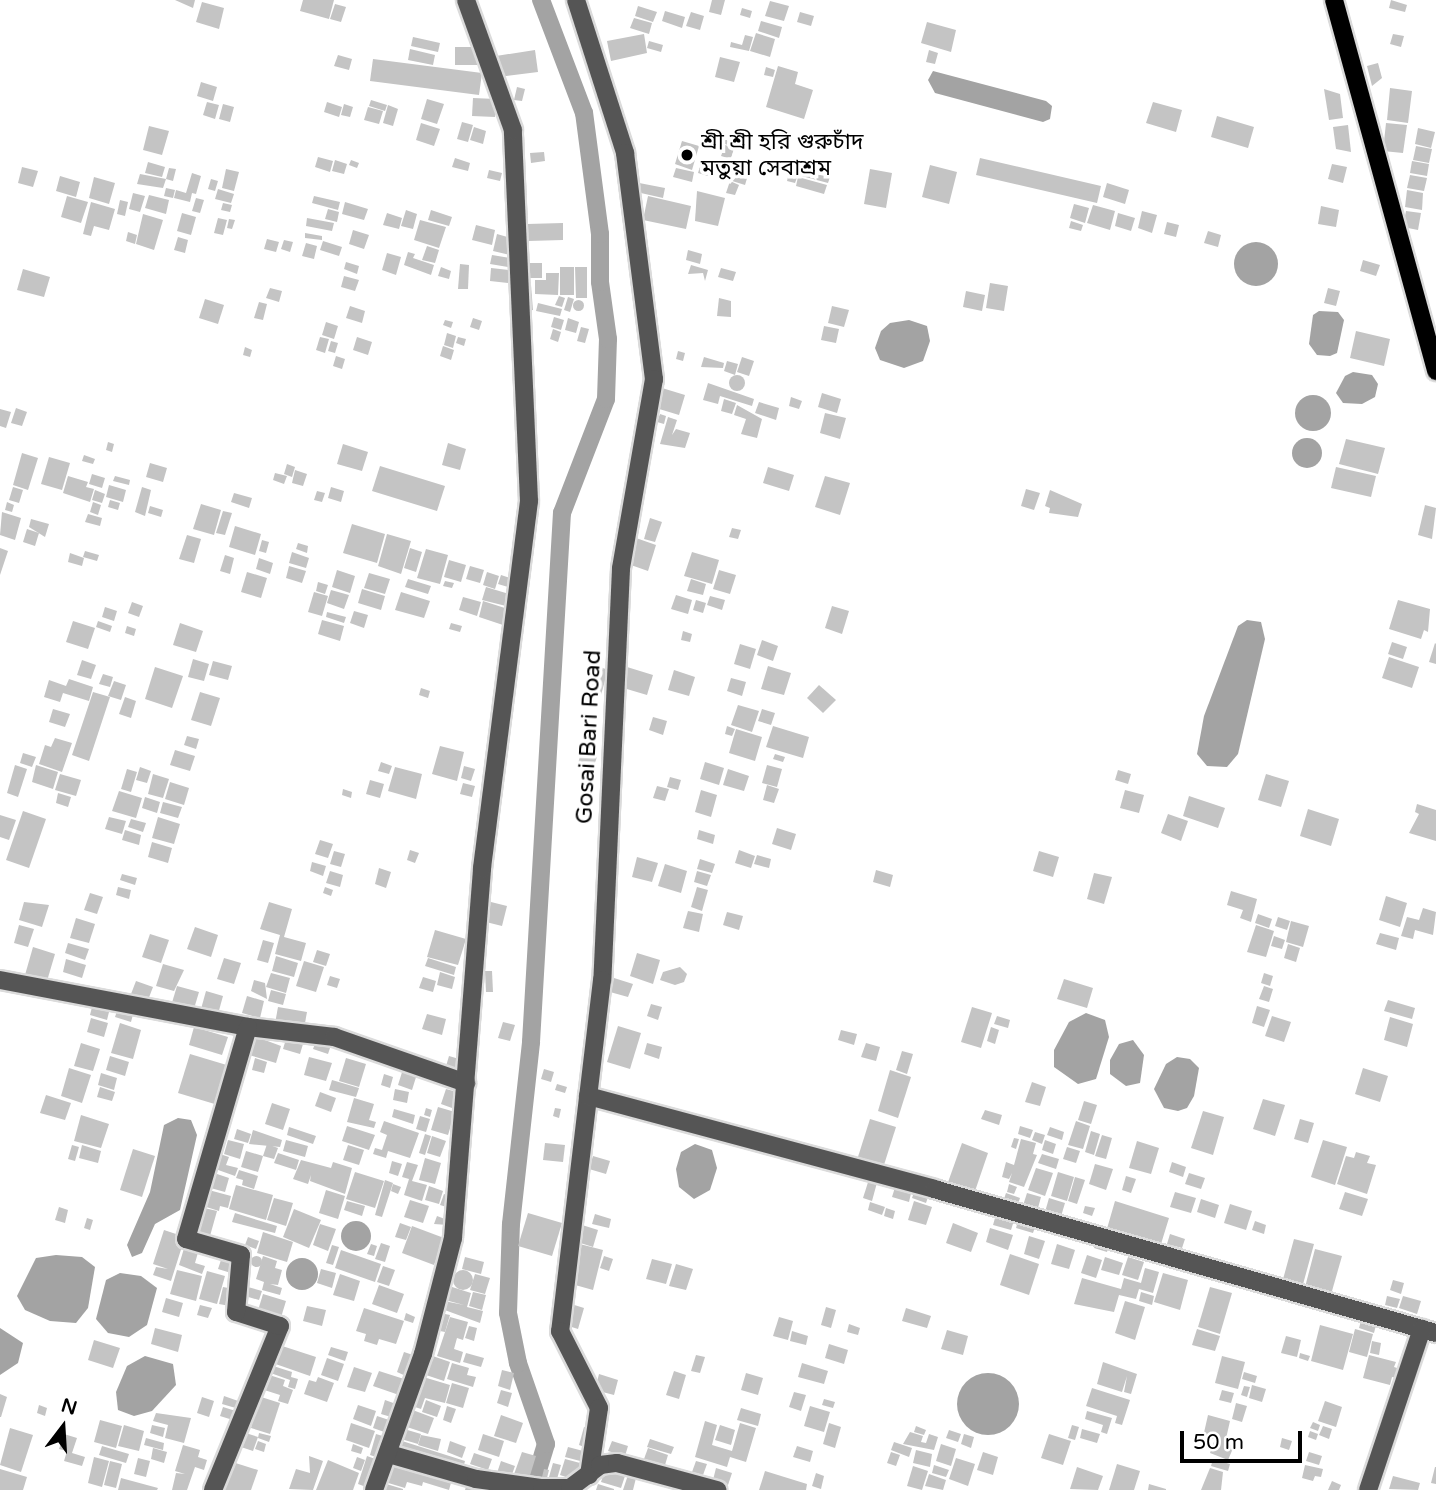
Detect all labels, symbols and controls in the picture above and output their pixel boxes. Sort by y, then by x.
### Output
place label: শ্রী শ্রী হরি গুরুচাঁদ মতুয়া সেবাশ্রম [701,128,863,182]
marker: শ্রী শ্রী হরি গুরুচাঁদ মতুয়া সেবাশ্রম [679,147,695,163]
street label: Gosai Bari Road [571,649,607,825]
north arrow [28,1392,98,1462]
text: N [59,1394,80,1420]
scale bar [1184,1416,1306,1460]
text: 50 m [1193,1430,1244,1455]

